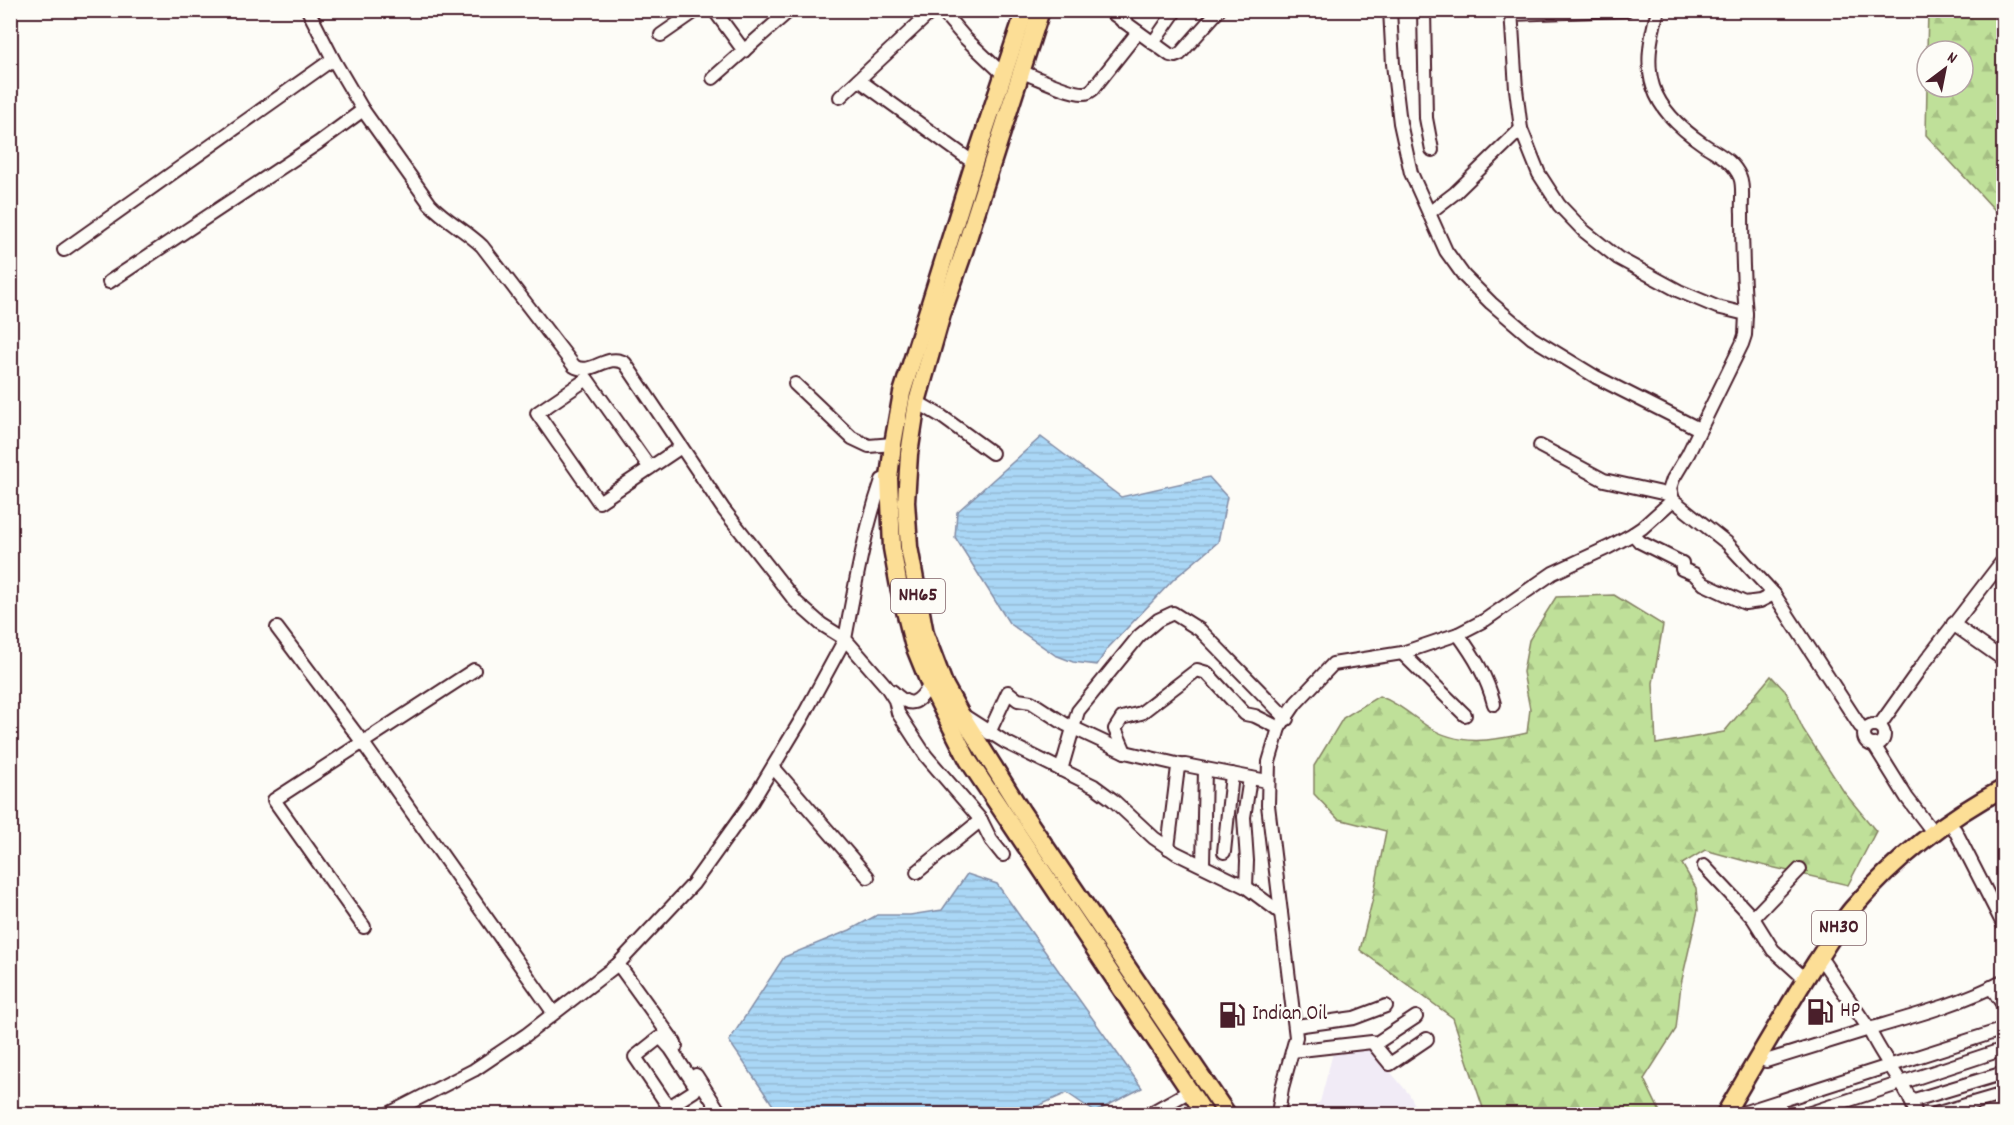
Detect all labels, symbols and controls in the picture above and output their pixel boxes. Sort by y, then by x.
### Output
north arrow [1915,39,1975,99]
text: N [1942,47,1961,70]
road number: NH65 [891,579,945,613]
road number: NH30 [1812,911,1866,945]
fuel station icon: HP [1805,997,1835,1027]
place label: HP [1840,997,1860,1027]
fuel station icon: Indian Oil [1217,1000,1247,1030]
place label: Indian Oil [1252,1000,1327,1030]

